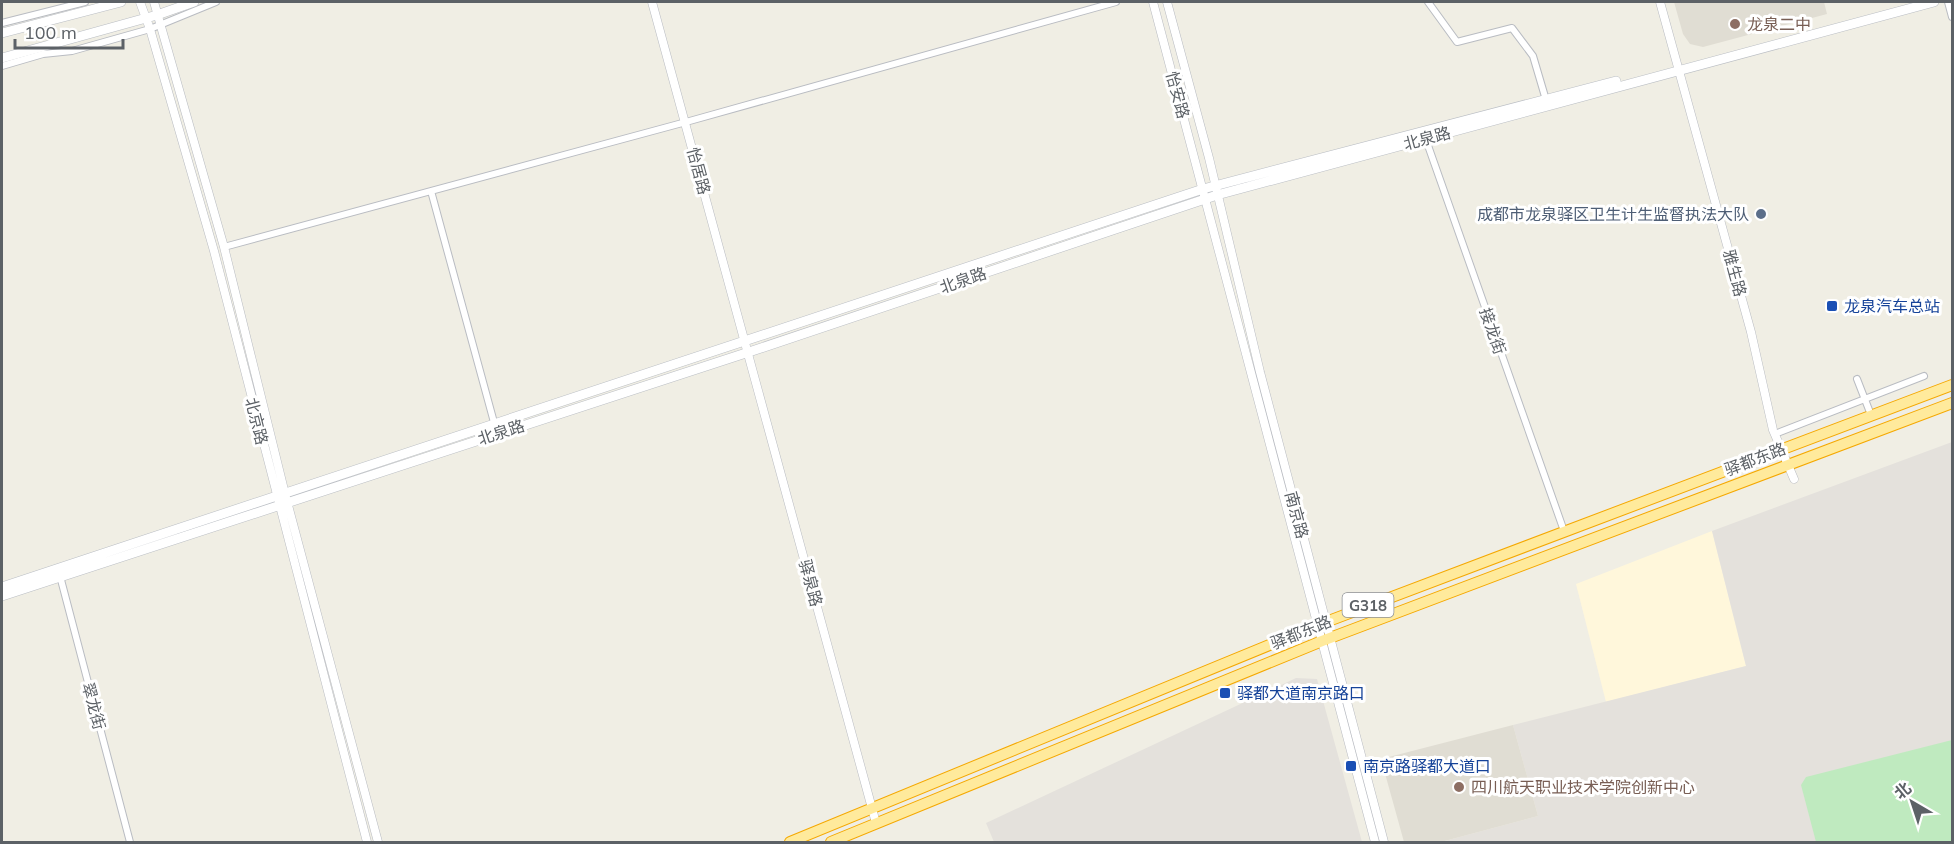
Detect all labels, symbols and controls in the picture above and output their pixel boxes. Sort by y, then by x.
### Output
scale bar [15,12,123,50]
place label: 龙泉二中 [1747,14,1811,34]
marker: 龙泉二中 [1728,17,1742,31]
text: 100 m [24,21,77,44]
street label: 怡安路 [1162,69,1194,121]
street label: 北泉路 [1401,122,1453,154]
street label: 怡居路 [683,145,715,197]
place label: 成都市龙泉驿区卫生计生监督执法大队 [1477,204,1749,224]
marker: 成都市龙泉驿区卫生计生监督执法大队 [1754,207,1768,221]
street label: 雅生路 [1719,247,1751,299]
street label: 北泉路 [937,263,989,297]
place label: 龙泉汽车总站 [1844,296,1940,316]
marker: 龙泉汽车总站 [1825,299,1839,313]
street label: 接龙街 [1476,305,1510,357]
street label: 北京路 [241,395,273,447]
street label: 北泉路 [475,415,527,449]
street label: 驿都东路 [1722,438,1788,480]
street label: 南京路 [1281,489,1313,541]
street label: 驿泉路 [795,557,827,609]
road number: G318 [1342,593,1394,617]
street label: 驿都东路 [1268,611,1334,653]
street label: 翠龙街 [78,680,110,732]
place label: 驿都大道南京路口 [1237,683,1365,703]
marker: 驿都大道南京路口 [1218,686,1232,700]
place label: 南京路驿都大道口 [1363,756,1491,776]
marker: 南京路驿都大道口 [1344,759,1358,773]
north arrow [1882,772,1942,832]
place label: 四川航天职业技术学院创新中心 [1471,777,1695,797]
text: 北 [1890,778,1915,803]
marker: 四川航天职业技术学院创新中心 [1452,780,1466,794]

